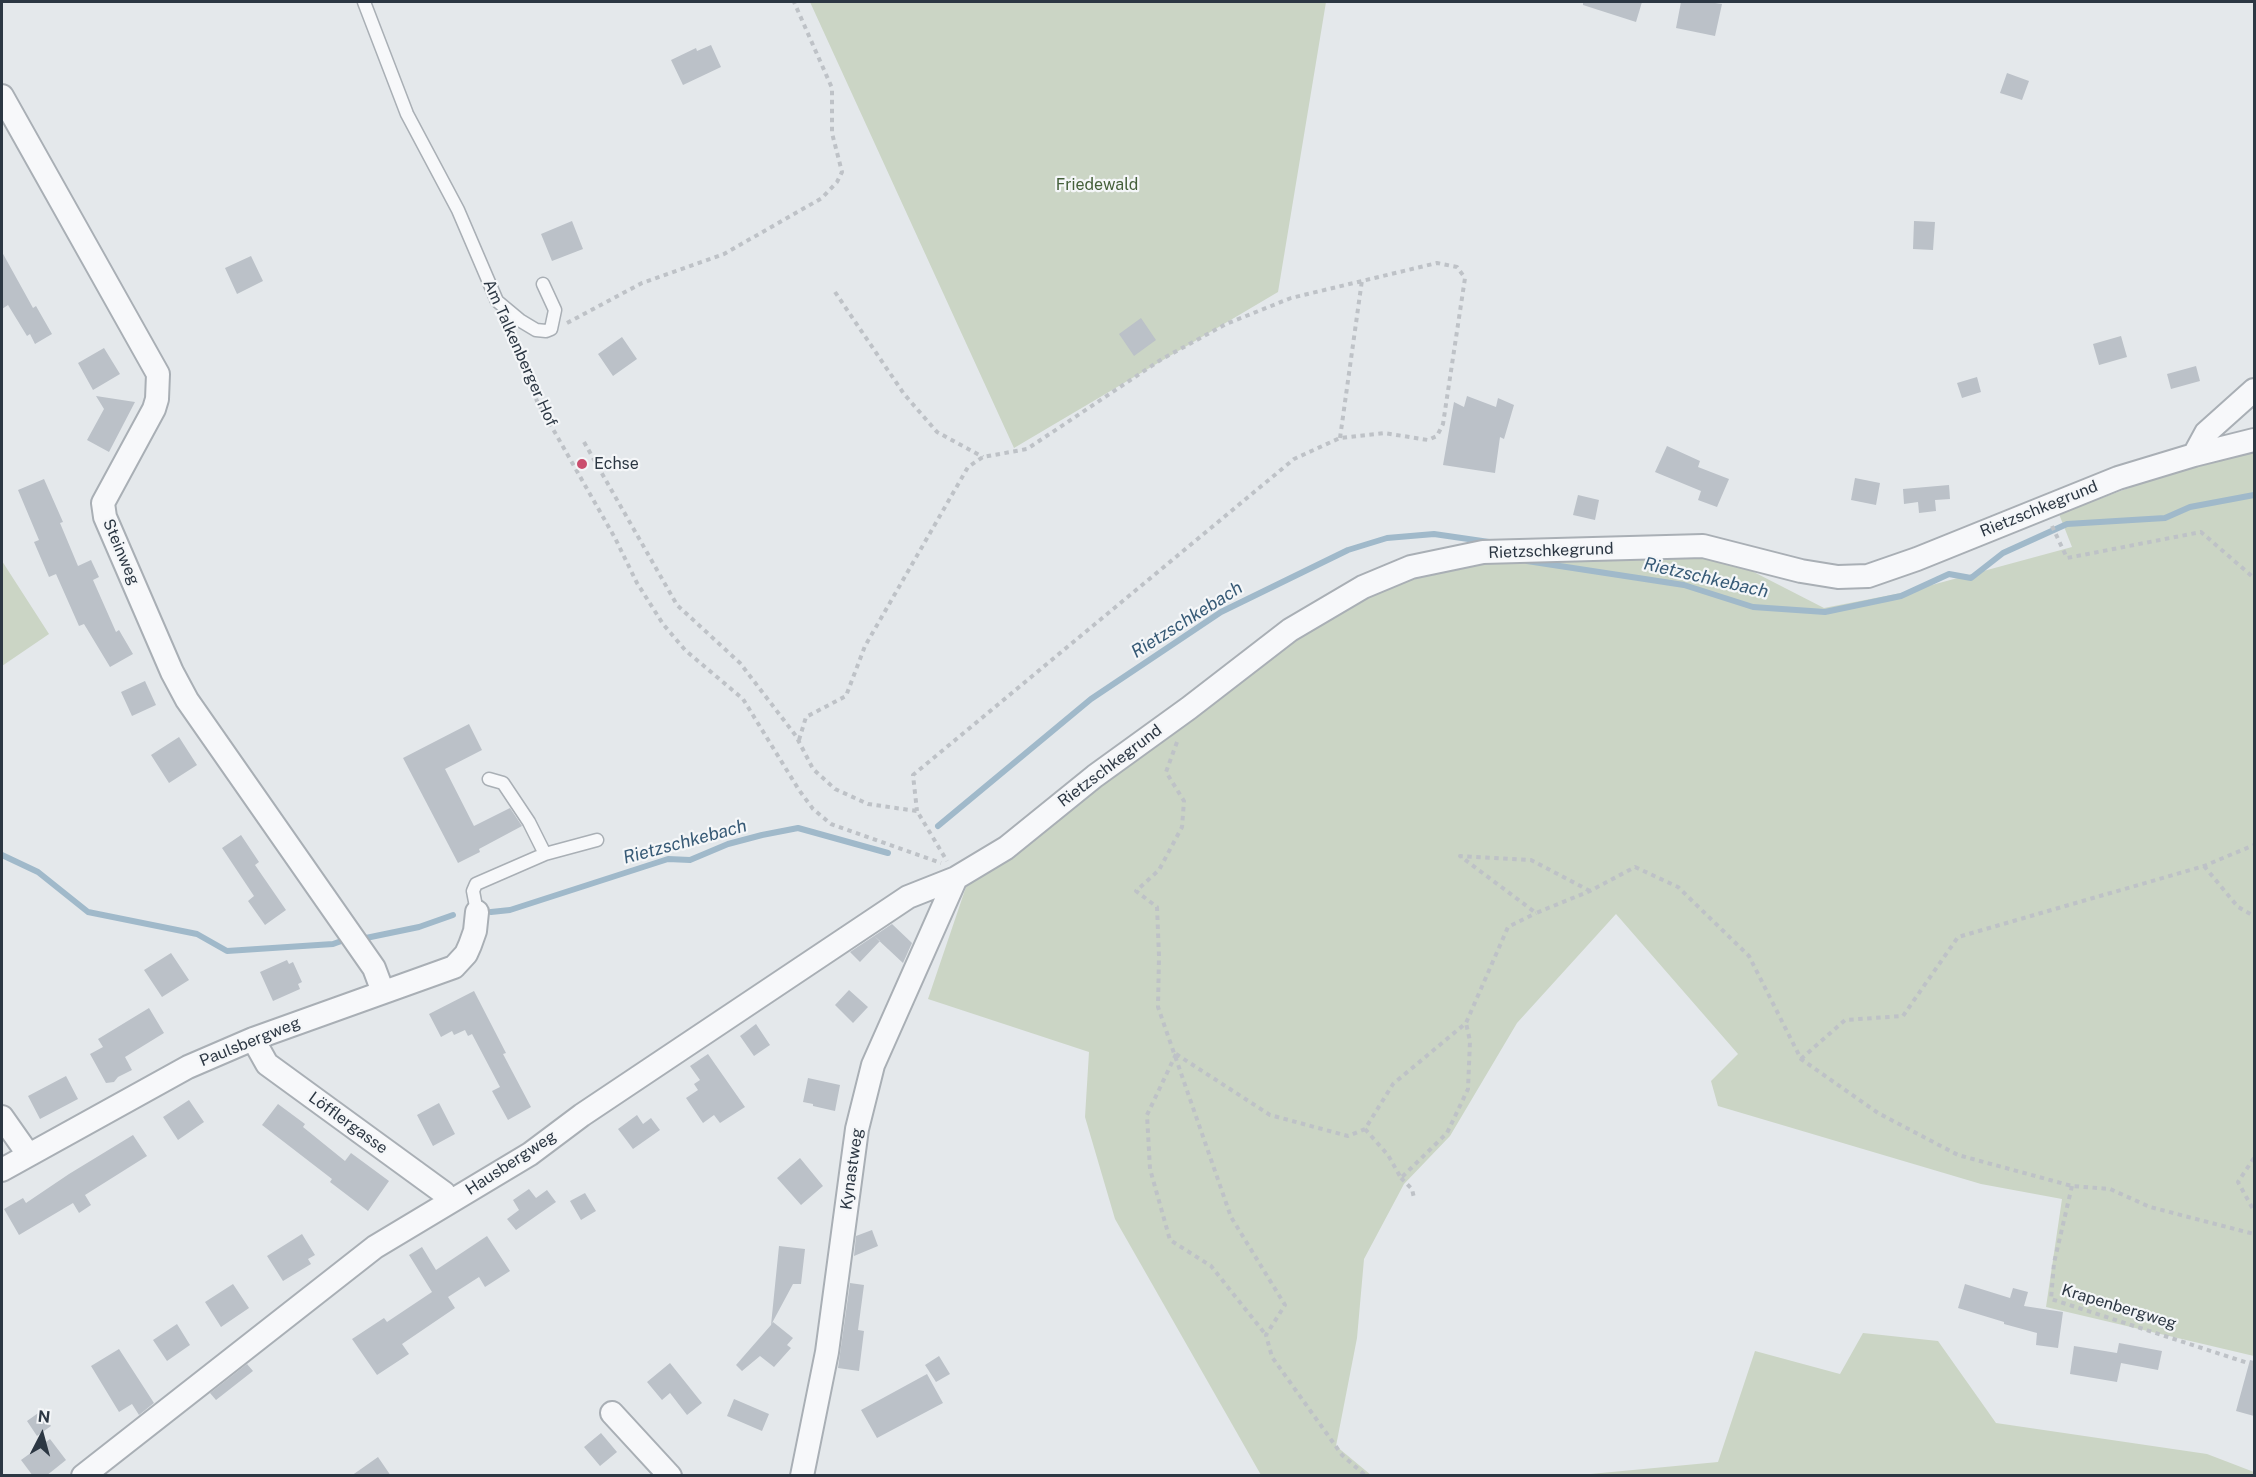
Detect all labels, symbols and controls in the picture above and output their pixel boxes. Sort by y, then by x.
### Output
park label: Friedewald [1056,175,1138,195]
street label: Am Talkenberger Hof [479,277,561,429]
place label: Echse [594,454,639,474]
marker: Echse [575,457,589,471]
street label: Rietzschkegrund [1977,477,2101,541]
street label: Steinweg [99,516,143,588]
street label: Rietzschkegrund [1488,539,1614,563]
water label: Rietzschkebach [1642,553,1770,603]
water label: Rietzschkebach [1127,577,1247,663]
street label: Rietzschkegrund [1054,721,1166,811]
water label: Rietzschkebach [621,815,749,869]
street label: Paulsbergweg [197,1013,303,1071]
street label: Löfflergasse [305,1088,391,1158]
street label: Hausbergweg [462,1127,560,1199]
street label: Kynastweg [837,1127,867,1211]
street label: Krapenbergweg [2059,1280,2179,1334]
north arrow [12,1405,72,1465]
text: N [37,1406,51,1427]

